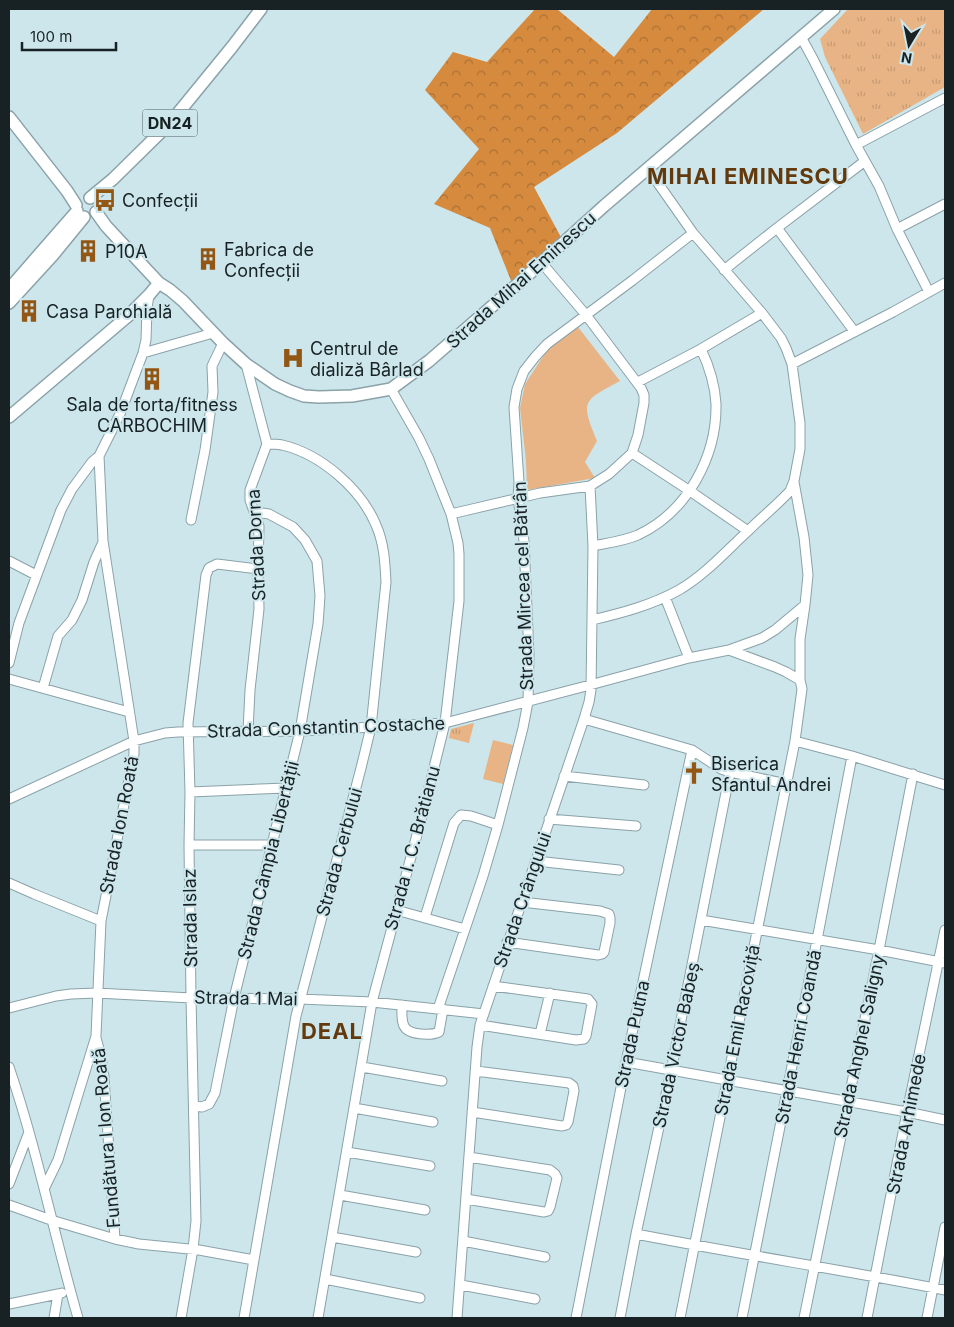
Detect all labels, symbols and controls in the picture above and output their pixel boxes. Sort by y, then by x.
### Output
scale bar [22,20,116,52]
north arrow [884,20,934,70]
text: 100 m [30,27,72,46]
text: N [900,49,913,68]
road number: DN24 [142,110,198,136]
district label: MIHAI EMINESCU [647,163,849,189]
bus stop icon: Confecții [92,187,118,213]
place label: Confecții [122,190,198,212]
street label: Strada Mihai Eminescu [442,207,600,353]
building icon: P10A [75,238,101,264]
place label: Fabrica de Confecții [224,239,314,282]
place label: P10A [105,241,148,262]
building icon: Fabrica de Confecții [195,246,221,272]
building icon: Casa Parohială [16,298,42,324]
place label: Casa Parohială [46,301,172,322]
place label: Centrul de dializă Bârlad [310,338,424,380]
hospital icon: Centrul de dializă Bârlad [280,345,306,371]
building icon: Sala de forta/fitness CARBOCHIM [139,366,165,392]
place label: Sala de forta/fitness CARBOCHIM [66,394,238,436]
street label: Strada Mircea cel Bătrân [509,481,537,691]
street label: Strada Dorna [243,488,269,602]
street label: Strada Constantin Costache [207,712,445,742]
place label: Biserica Sfantul Andrei [711,753,831,795]
street label: Strada Ion Roată [95,754,143,896]
street label: Strada Câmpia Libertății [233,759,304,962]
church icon: Biserica Sfantul Andrei [681,760,707,786]
street label: Strada I. C. Brătianu [380,764,444,932]
street label: Strada Cerbului [312,785,366,919]
street label: Strada Crângului [489,829,555,971]
street label: Strada Islaz [179,868,201,968]
street label: Strada Emil Racoviță [710,943,765,1117]
street label: Strada Henri Coandă [771,948,825,1126]
street label: Strada Anghel Saligny [829,952,889,1140]
street label: Strada Victor Babeș [648,960,705,1130]
street label: Strada Putna [610,978,654,1090]
street label: Strada 1 Mai [194,987,298,1009]
district label: DEAL [301,1018,363,1044]
street label: Fundătura I Ion Roată [88,1047,124,1229]
street label: Strada Arhimede [882,1052,930,1196]

